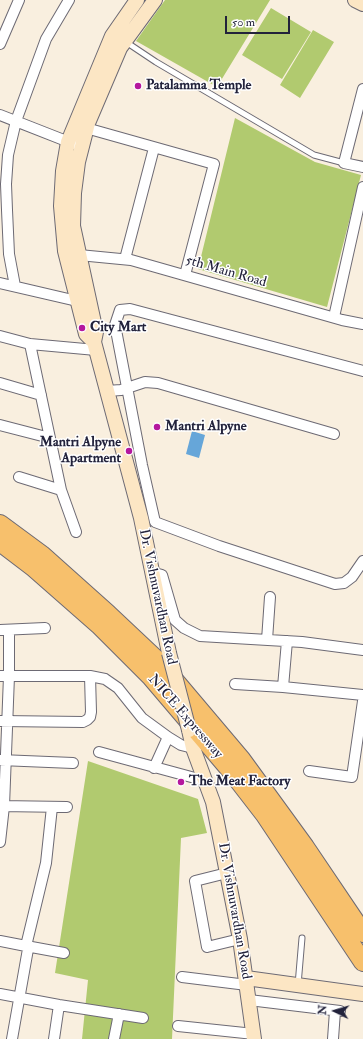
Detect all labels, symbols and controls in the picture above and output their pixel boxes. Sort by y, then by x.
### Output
scale bar [227,8,292,34]
text: 50 m [232,15,255,30]
place label: Patalamma Temple [146,78,251,94]
marker: Patalamma Temple [133,81,143,91]
street label: 5th Main Road [184,252,268,292]
place label: City Mart [90,320,146,336]
marker: City Mart [77,323,87,333]
place label: Mantri Alpyne [165,419,247,435]
marker: Mantri Alpyne [152,422,162,432]
place label: Mantri Alpyne Apartment [39,435,121,468]
marker: Mantri Alpyne Apartment [124,446,134,456]
street label: Dr. Vishnuvardhan Road [134,528,180,666]
street label: NICE Expressway [144,672,226,762]
place label: The Meat Factory [189,774,290,790]
marker: The Meat Factory [176,777,186,787]
street label: Dr. Vishnuvardhan Road [214,841,254,981]
north arrow [315,991,355,1031]
text: N [316,1004,329,1015]

